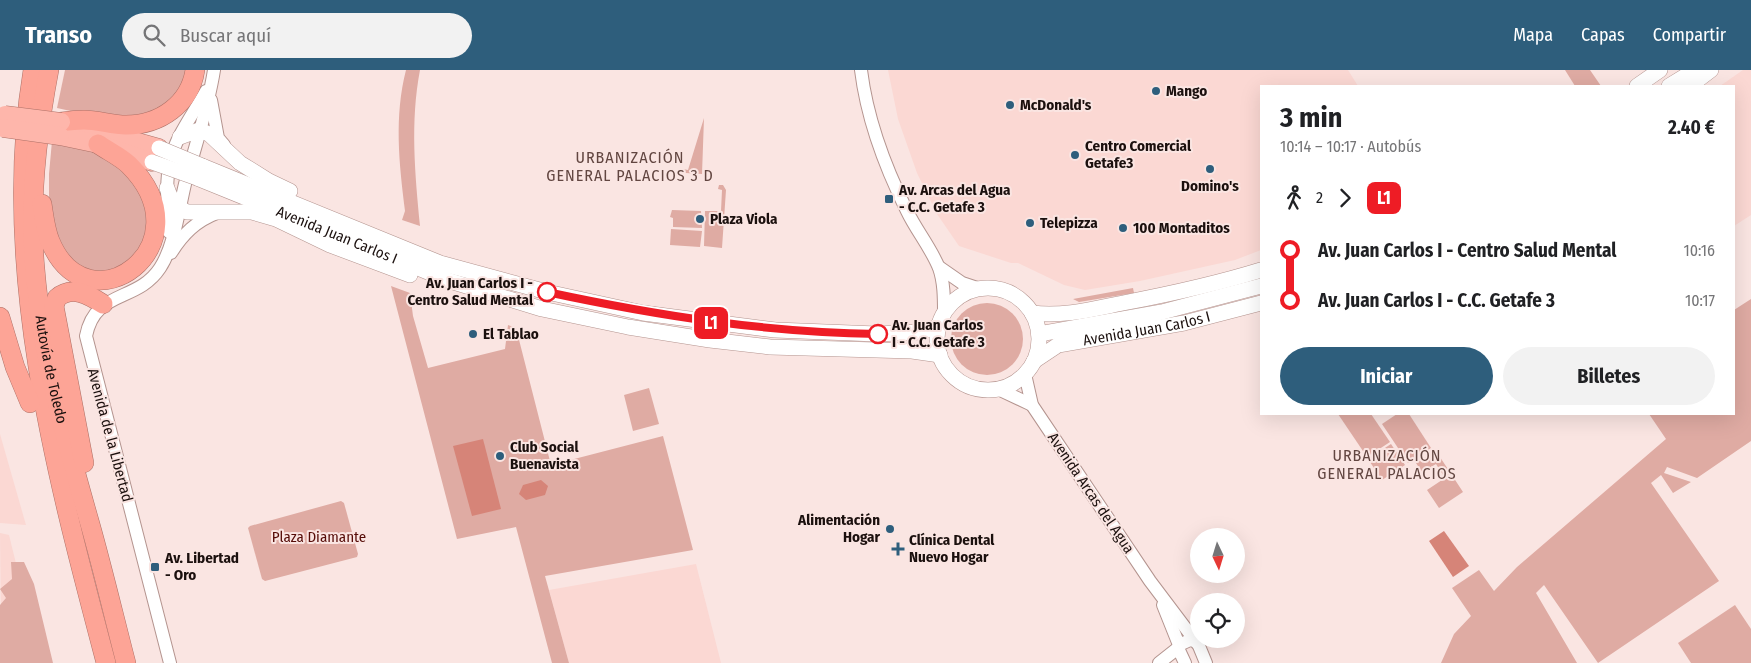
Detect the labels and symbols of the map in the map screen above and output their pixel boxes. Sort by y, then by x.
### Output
place label: Mango [1166,82,1207,100]
marker: Mango [1150,85,1162,97]
place label: McDonald's [1020,96,1092,114]
marker: McDonald's [1004,99,1016,111]
place label: Centro Comercial Getafe3 [1085,137,1192,172]
district label: URBANIZACIÓN GENERAL PALACIOS 3 D [546,148,714,185]
marker: Centro Comercial Getafe3 [1069,149,1081,161]
marker: Domino's [1204,163,1216,175]
place label: Domino's [1181,177,1239,195]
place label: Av. Arcas del Agua - C.C. Getafe 3 [898,181,1011,216]
marker: Av. Arcas del Agua - C.C. Getafe 3 [883,193,895,205]
street label: Avenida Juan Carlos I [274,202,400,268]
place label: Plaza Viola [710,210,778,228]
marker: Plaza Viola [694,213,706,225]
place label: Telepizza [1040,214,1098,232]
marker: Telepizza [1024,217,1036,229]
place label: 100 Montaditos [1133,219,1230,237]
marker: 100 Montaditos [1117,222,1129,234]
place label: Av. Juan Carlos I - Centro Salud Mental [407,274,534,309]
marker: Av. Juan Carlos I - Centro Salud Mental [537,282,557,302]
line badge: L1 [688,307,734,339]
street label: Avenida Juan Carlos I [1082,308,1212,349]
street label: Autovía de Toledo [31,314,71,426]
place label: Av. Juan Carlos I - C.C. Getafe 3 [891,316,985,351]
marker: Av. Juan Carlos I - C.C. Getafe 3 [868,324,888,344]
place label: El Tablao [483,325,539,343]
marker: El Tablao [467,328,479,340]
street label: Avenida de la Libertad [84,366,136,504]
street label: Avenida Arcas del Agua [1044,429,1138,557]
place label: Club Social Buenavista [510,438,580,473]
district label: URBANIZACIÓN GENERAL PALACIOS [1317,446,1457,483]
marker: Club Social Buenavista [494,450,506,462]
place label: Alimentación Hogar [797,511,880,546]
marker: Alimentación Hogar [884,523,896,535]
park label: Plaza Diamante [272,528,366,546]
north arrow [1190,528,1245,582]
place label: Clínica Dental Nuevo Hogar [909,531,995,566]
marker: Clínica Dental Nuevo Hogar [891,542,905,556]
place label: Av. Libertad - Oro [164,549,239,584]
marker: Av. Libertad - Oro [149,561,161,573]

